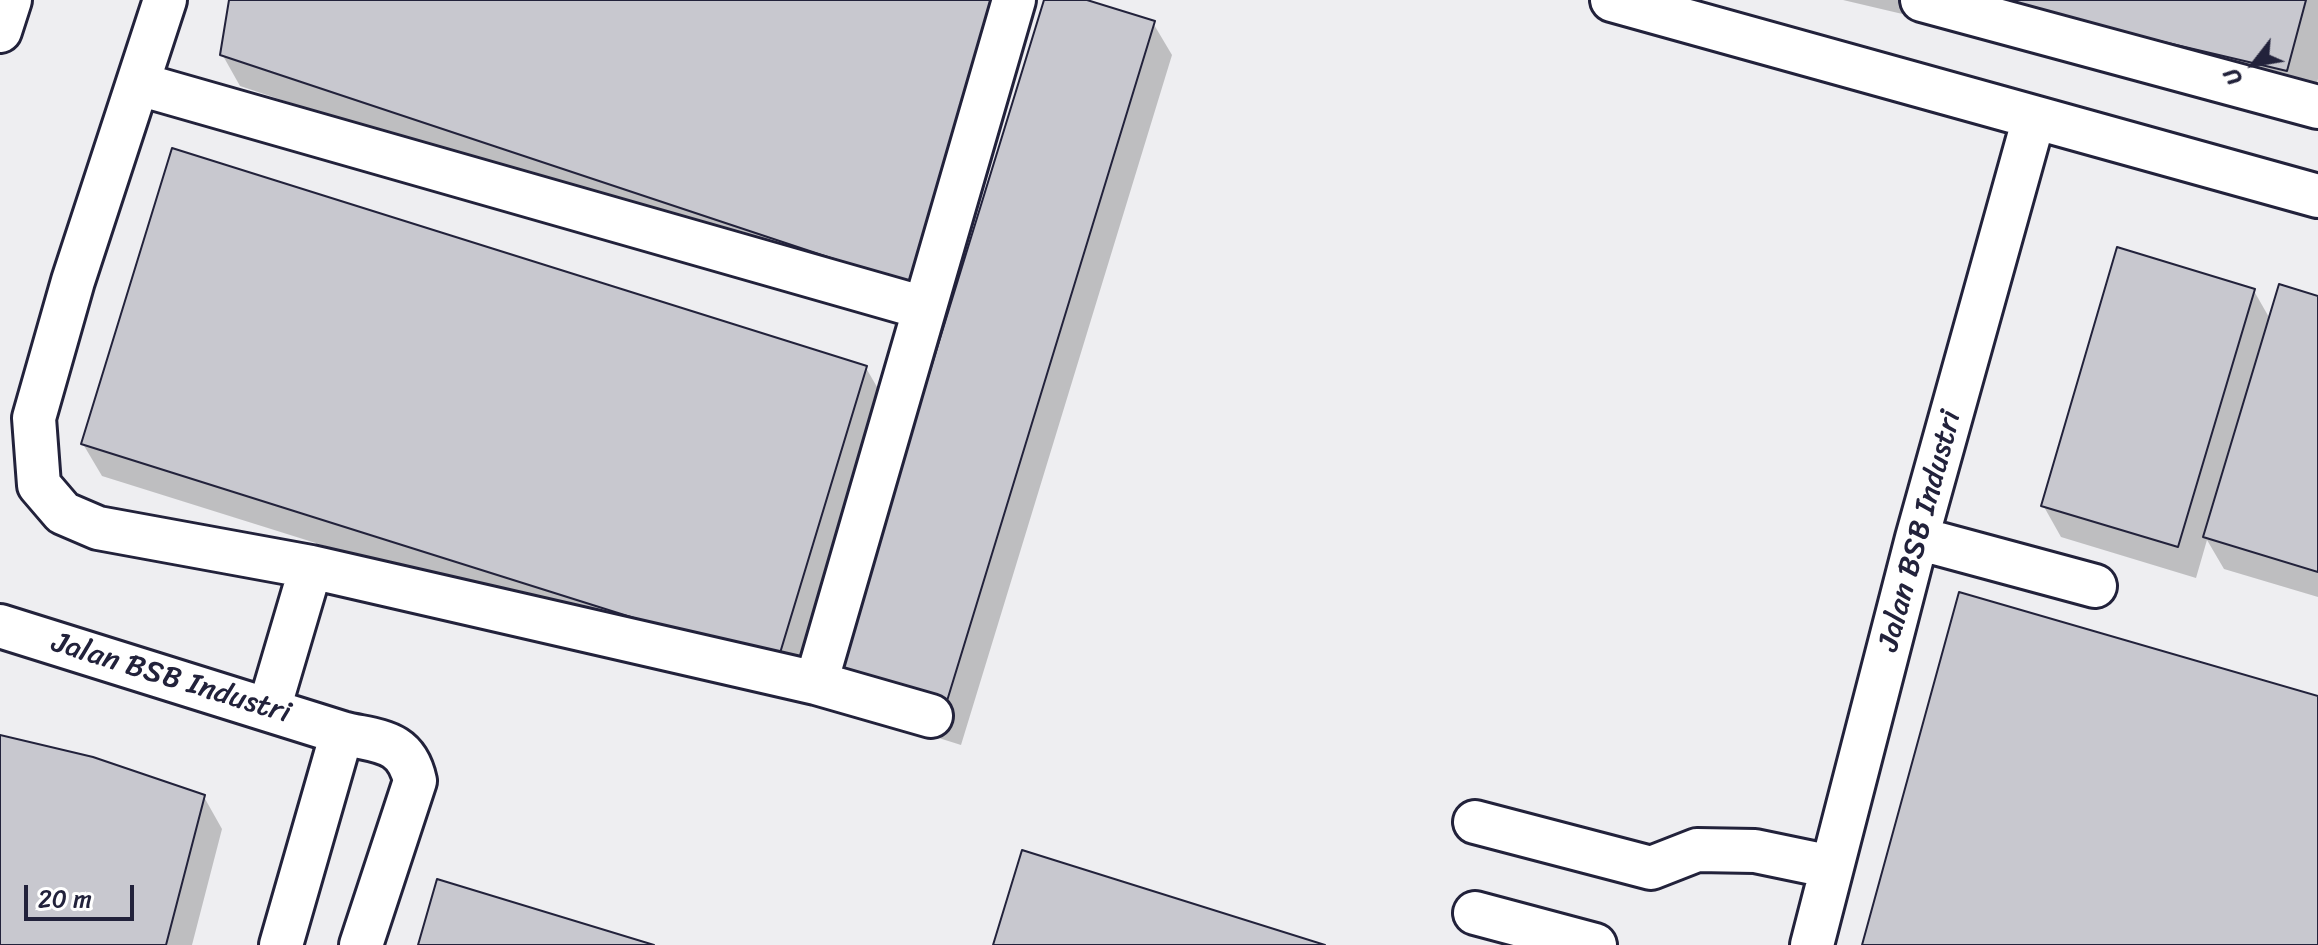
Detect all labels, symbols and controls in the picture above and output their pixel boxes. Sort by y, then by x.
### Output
north arrow [2214,24,2294,104]
text: U [2213,60,2253,93]
street label: Jalan BSB Industri [1872,407,1970,655]
street label: Jalan BSB Industri [47,626,295,732]
scale bar [28,869,138,919]
text: 20 m [38,878,92,920]

